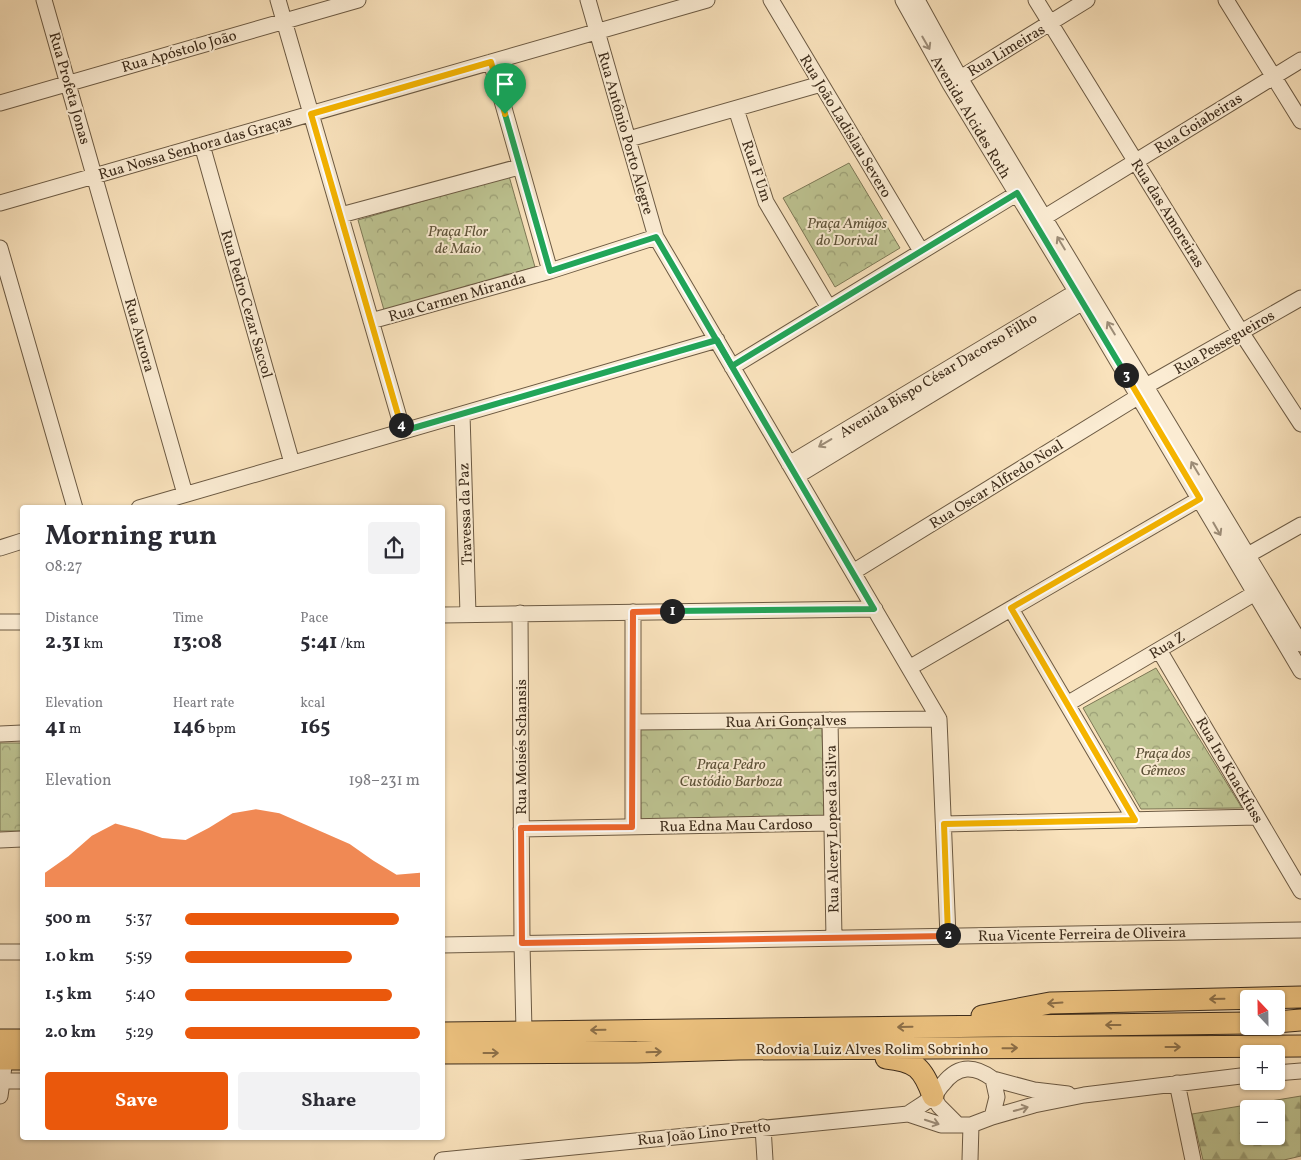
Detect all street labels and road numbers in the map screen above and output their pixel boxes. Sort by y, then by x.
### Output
street label: Rua Limeiras [964,20,1050,83]
street label: Rua Apóstolo João [119,26,239,79]
street label: Rua Profeta Jonas [42,30,95,147]
street label: Rua Antônio Porto Alegre [591,50,658,217]
street label: Rua João Ladislau Severo [794,51,896,202]
street label: Avenida Alcides Roth [925,52,1015,183]
street label: Rua Goiabeiras [1151,89,1247,160]
street label: Rua Nossa Senhora das Graças [96,111,295,186]
street label: Rua F Um [735,138,776,205]
street label: Rua das Amoreiras [1125,155,1209,272]
street label: Rua Pedro Cezar Saccol [214,228,277,381]
street label: Rua Carmen Miranda [386,269,529,328]
street label: Rua Aurora [118,296,159,375]
street label: Rua Pessegueiros [1171,306,1279,381]
street label: Avenida Bispo César Dacorso Filho [836,309,1042,444]
street label: Rua Oscar Alfredo Noal [926,436,1068,535]
street label: Travessa da Paz [454,462,479,565]
street label: Rua Z [1146,627,1190,665]
street label: Rua Moisés Schansis [512,679,533,815]
street label: Rua Ari Gonçalves [725,711,847,734]
street label: Rua Iro Knackfuss [1190,714,1268,828]
street label: Rua Alcery Lopes da Silva [822,745,845,913]
street label: Rua Edna Mau Cardoso [659,815,813,838]
street label: Rua Vicente Ferreira de Oliveira [978,923,1186,948]
street label: Rodovia Luiz Alves Rolim Sobrinho [756,1040,988,1061]
street label: Rua João Lino Pretto [637,1117,772,1152]

